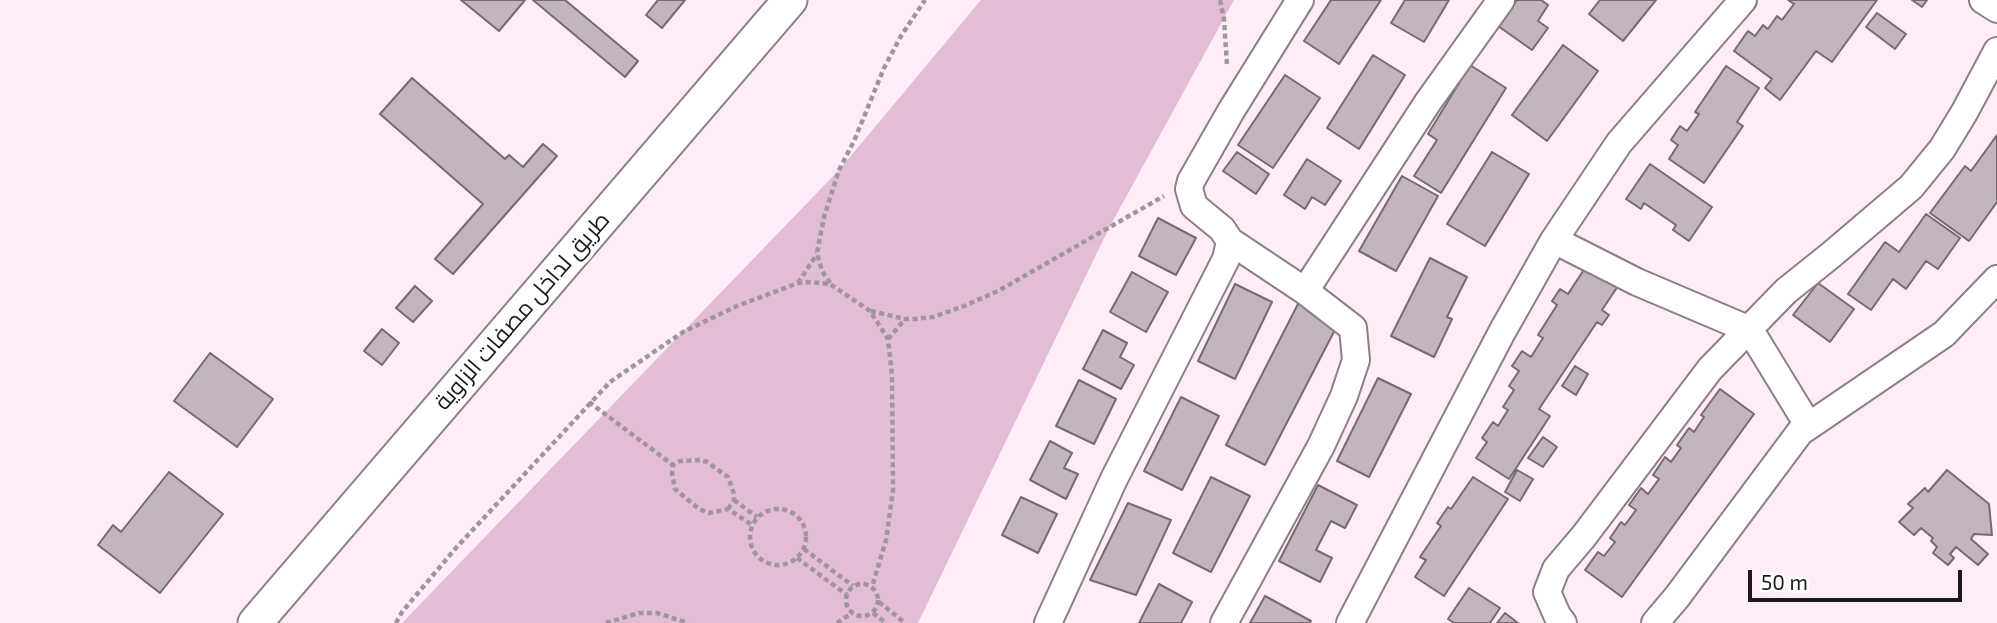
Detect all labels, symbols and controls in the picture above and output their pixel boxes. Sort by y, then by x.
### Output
street label: طريق لداخل مصفات الزاوية [429,206,615,416]
scale bar [1752,556,1966,600]
text: 50 m [1761,569,1808,594]

